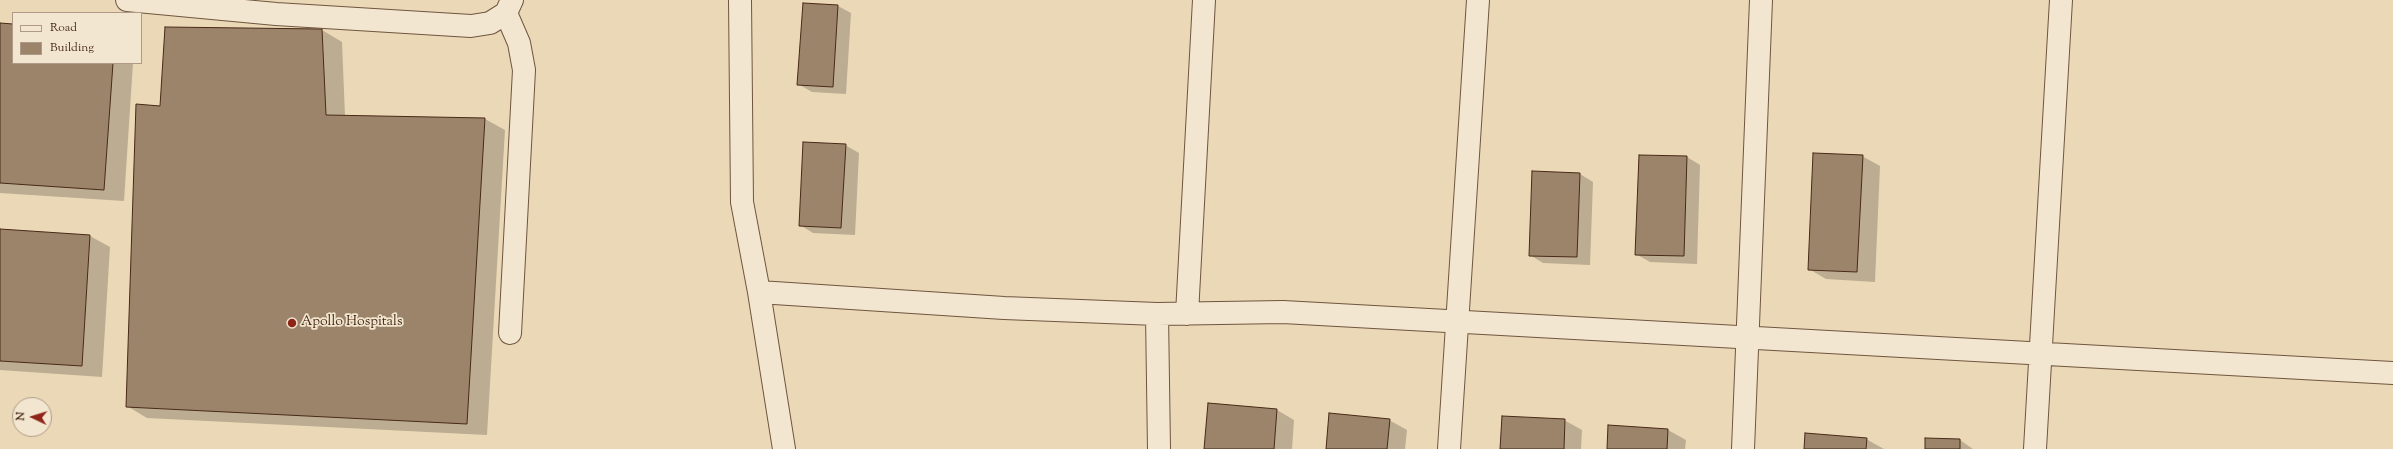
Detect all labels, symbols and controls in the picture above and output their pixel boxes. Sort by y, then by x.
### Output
legend [12,12,142,64]
text: Road [50,19,77,37]
text: Building [50,39,94,57]
place label: Apollo Hospitals [301,315,402,331]
marker: Apollo Hospitals [286,317,298,329]
north arrow [12,397,52,437]
text: N [13,411,29,421]

